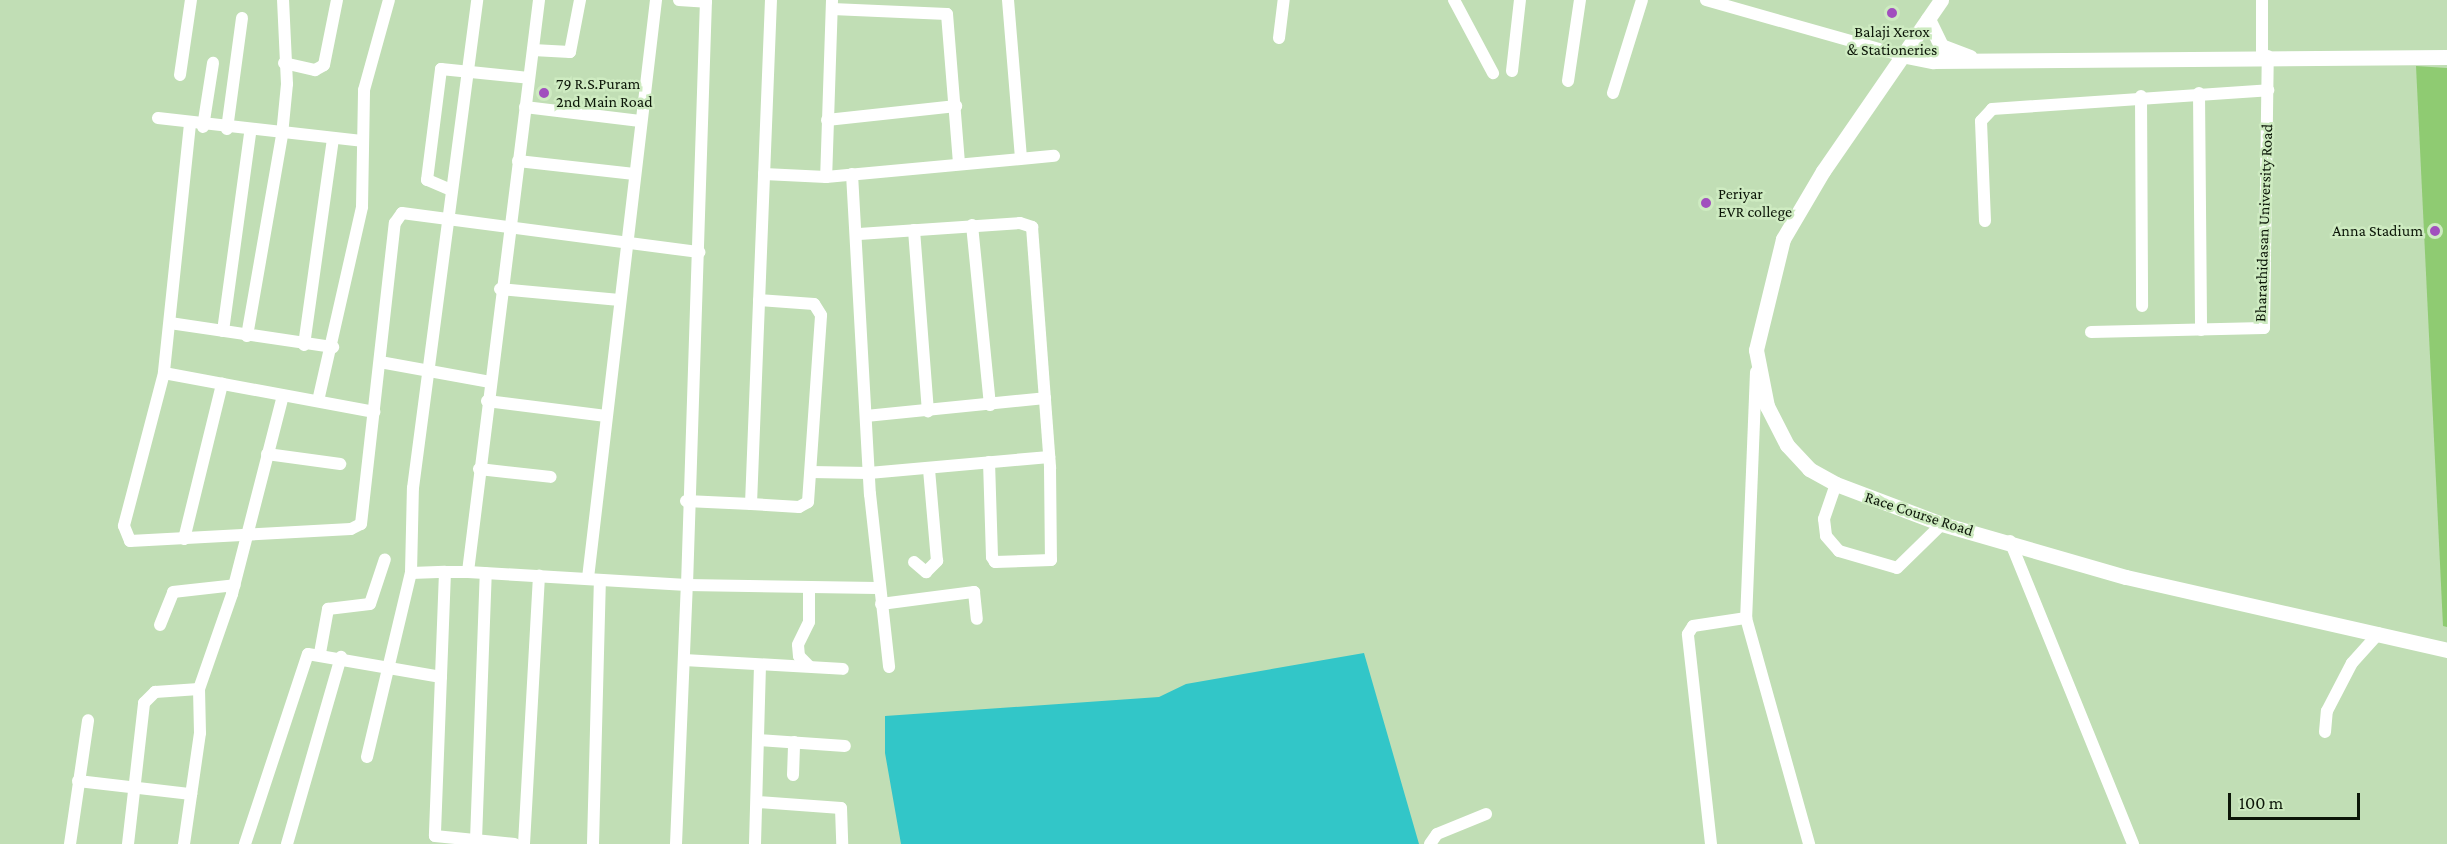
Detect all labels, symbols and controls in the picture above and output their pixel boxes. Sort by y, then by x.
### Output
marker: Balaji Xerox & Stationeries [1885,6,1899,20]
place label: Balaji Xerox & Stationeries [1847,22,1937,60]
place label: 79 R.S.Puram 2nd Main Road [556,74,653,112]
marker: 79 R.S.Puram 2nd Main Road [537,86,551,100]
street label: Bharathidasan University Road [2251,124,2277,322]
place label: Periyar EVR college [1718,184,1792,222]
marker: Periyar EVR college [1699,196,1713,210]
place label: Anna Stadium [2332,221,2423,241]
marker: Anna Stadium [2428,224,2442,238]
street label: Race Course Road [1862,487,1976,541]
scale bar [2231,781,2363,819]
text: 100 m [2239,793,2283,813]

